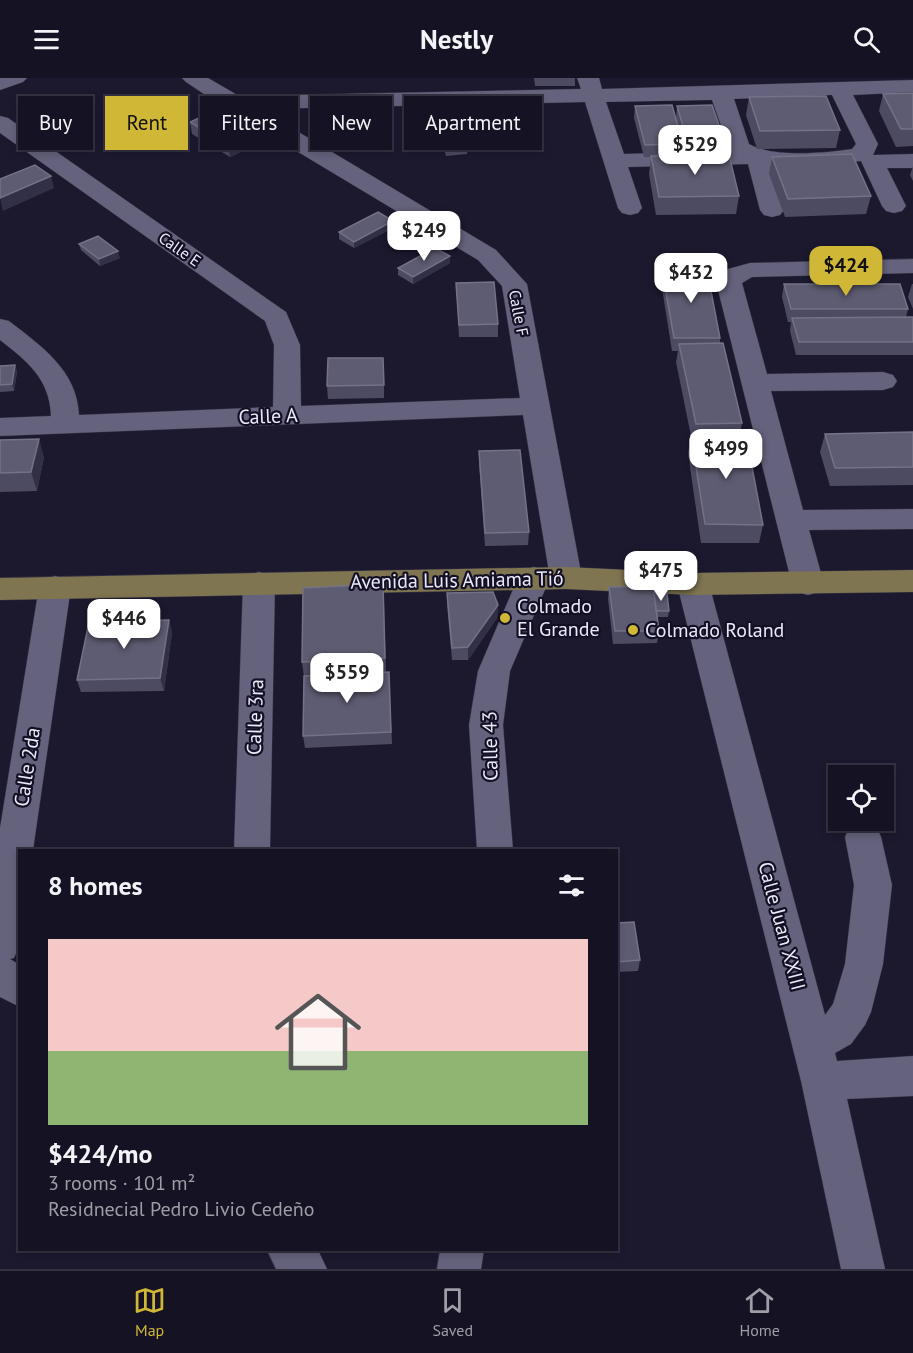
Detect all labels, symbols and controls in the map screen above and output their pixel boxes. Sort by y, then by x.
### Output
text: Nestly [420,22,493,56]
icon: menu [30,23,63,56]
icon: search [850,23,883,56]
chip: Buy [18,96,93,150]
chip: Rent [105,96,188,150]
chip: Filters [200,96,298,150]
chip: New [310,96,392,150]
chip: Apartment [404,96,542,150]
pin: $529 [659,125,731,176]
text: $529 [672,131,718,157]
pin: $249 [388,211,460,262]
text: $249 [401,217,447,243]
street label: Calle E [155,227,205,271]
pin: $424 [810,246,882,297]
text: $424 [823,252,869,278]
pin: $432 [655,253,727,304]
text: $432 [668,259,714,285]
street label: Calle F [505,288,533,338]
street label: Calle A [238,402,298,430]
pin: $499 [690,429,762,480]
text: $499 [703,435,749,461]
pin: $475 [625,551,697,602]
text: $475 [638,557,684,583]
street label: Avenida Luis Amiama Tió [350,565,564,595]
place label: Colmado El Grande [517,593,600,642]
pin: $446 [88,599,160,650]
text: $446 [101,605,147,631]
marker: Colmado El Grande [498,611,512,625]
place label: Colmado Roland [645,617,784,643]
marker: Colmado Roland [626,623,640,637]
pin: $559 [311,653,383,704]
text: $559 [324,659,370,685]
street label: Calle 3ra [241,679,269,755]
street label: Calle 43 [476,711,504,781]
street label: Calle 2da [8,726,46,808]
map controls [828,765,894,831]
button: locate [828,765,894,831]
street label: Calle Juan XXIII [752,859,812,993]
text: 8 homes [48,869,143,902]
icon: filters [555,869,588,902]
icon: home [264,978,372,1086]
text: $424/mo [48,1137,152,1170]
text: 3 rooms · 101 m² [48,1170,195,1196]
text: Residnecial Pedro Livio Cedeño [48,1196,314,1222]
tab: Map [133,1284,166,1340]
tab: Saved [432,1284,473,1340]
tab: Home [739,1284,780,1340]

